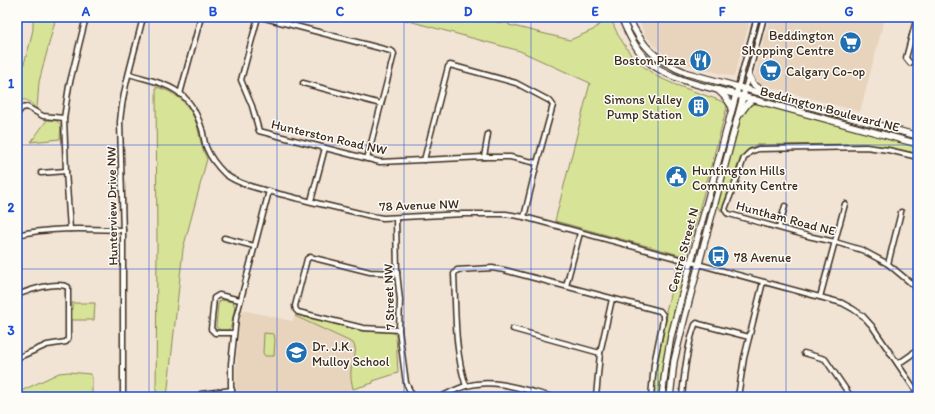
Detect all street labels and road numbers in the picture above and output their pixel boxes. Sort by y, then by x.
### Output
street label: Beddington Boulevard NE [759,83,901,135]
street label: Hunterston Road NW [270,116,388,158]
street label: Hunterview Drive NW [103,146,121,266]
street label: 78 Avenue NW [379,196,459,214]
street label: Huntham Road NE [734,197,838,239]
street label: Centre Street N [664,206,702,294]
street label: 7 Street NW [380,263,398,331]

